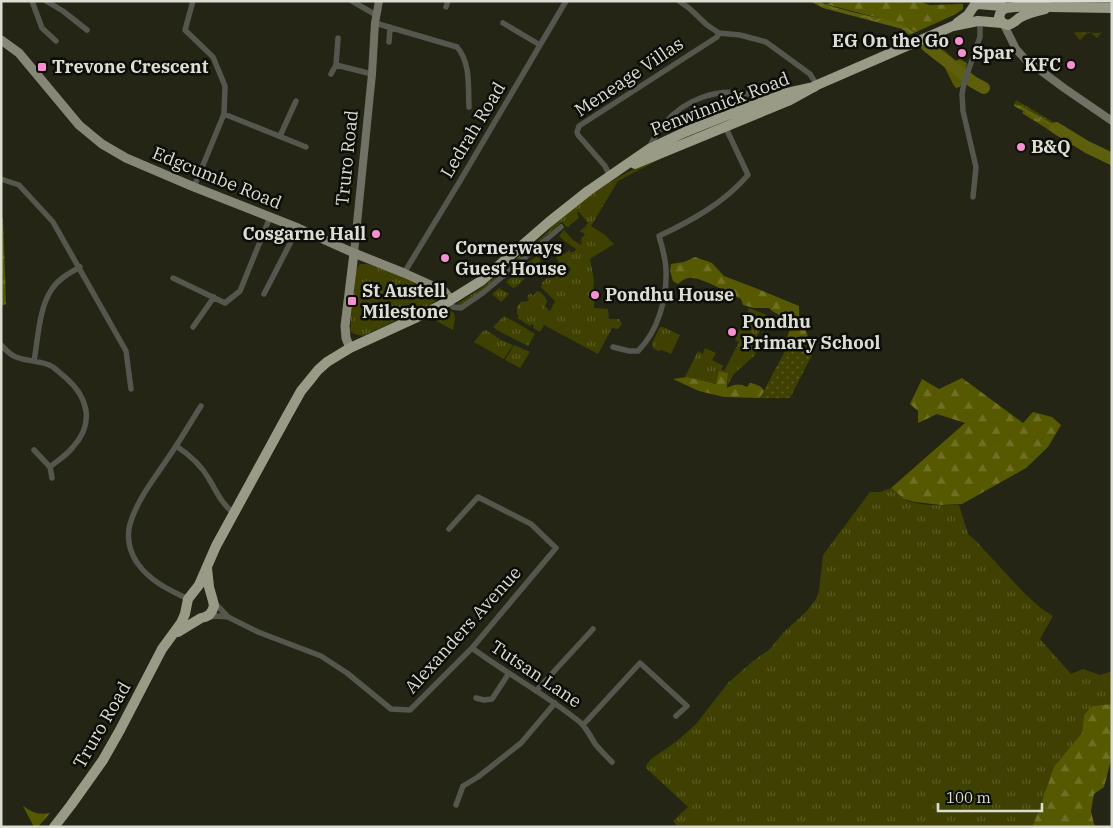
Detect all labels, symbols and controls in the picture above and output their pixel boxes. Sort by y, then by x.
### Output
place label: EG On the Go [832,29,949,52]
street label: Meneage Villas [570,32,688,122]
marker: EG On the Go [953,35,965,47]
place label: Spar [972,41,1014,64]
marker: Spar [956,47,968,59]
place label: KFC [1024,53,1061,76]
place label: Trevone Crescent [52,55,209,78]
marker: KFC [1065,59,1077,71]
marker: Trevone Crescent [36,61,48,73]
street label: Penwinnick Road [647,66,793,141]
street label: Ledrah Road [435,78,510,182]
street label: Truro Road [330,109,363,207]
place label: B&Q [1031,135,1071,158]
street label: Edgcumbe Road [149,141,285,214]
marker: B&Q [1015,141,1027,153]
place label: Cosgarne Hall [242,222,366,245]
marker: Cosgarne Hall [370,228,382,240]
place label: Cornerways Guest House [455,236,567,280]
marker: Cornerways Guest House [439,252,451,264]
place label: St Austell Milestone [362,279,449,323]
place label: Pondhu House [605,283,734,306]
marker: Pondhu House [589,289,601,301]
marker: St Austell Milestone [346,295,358,307]
place label: Pondhu Primary School [742,310,880,354]
marker: Pondhu Primary School [726,326,738,338]
street label: Alexanders Avenue [399,561,526,698]
street label: Tutsan Lane [486,635,586,712]
street label: Truro Road [68,677,136,772]
scale bar [938,780,1042,812]
text: 100 m [946,788,991,807]

